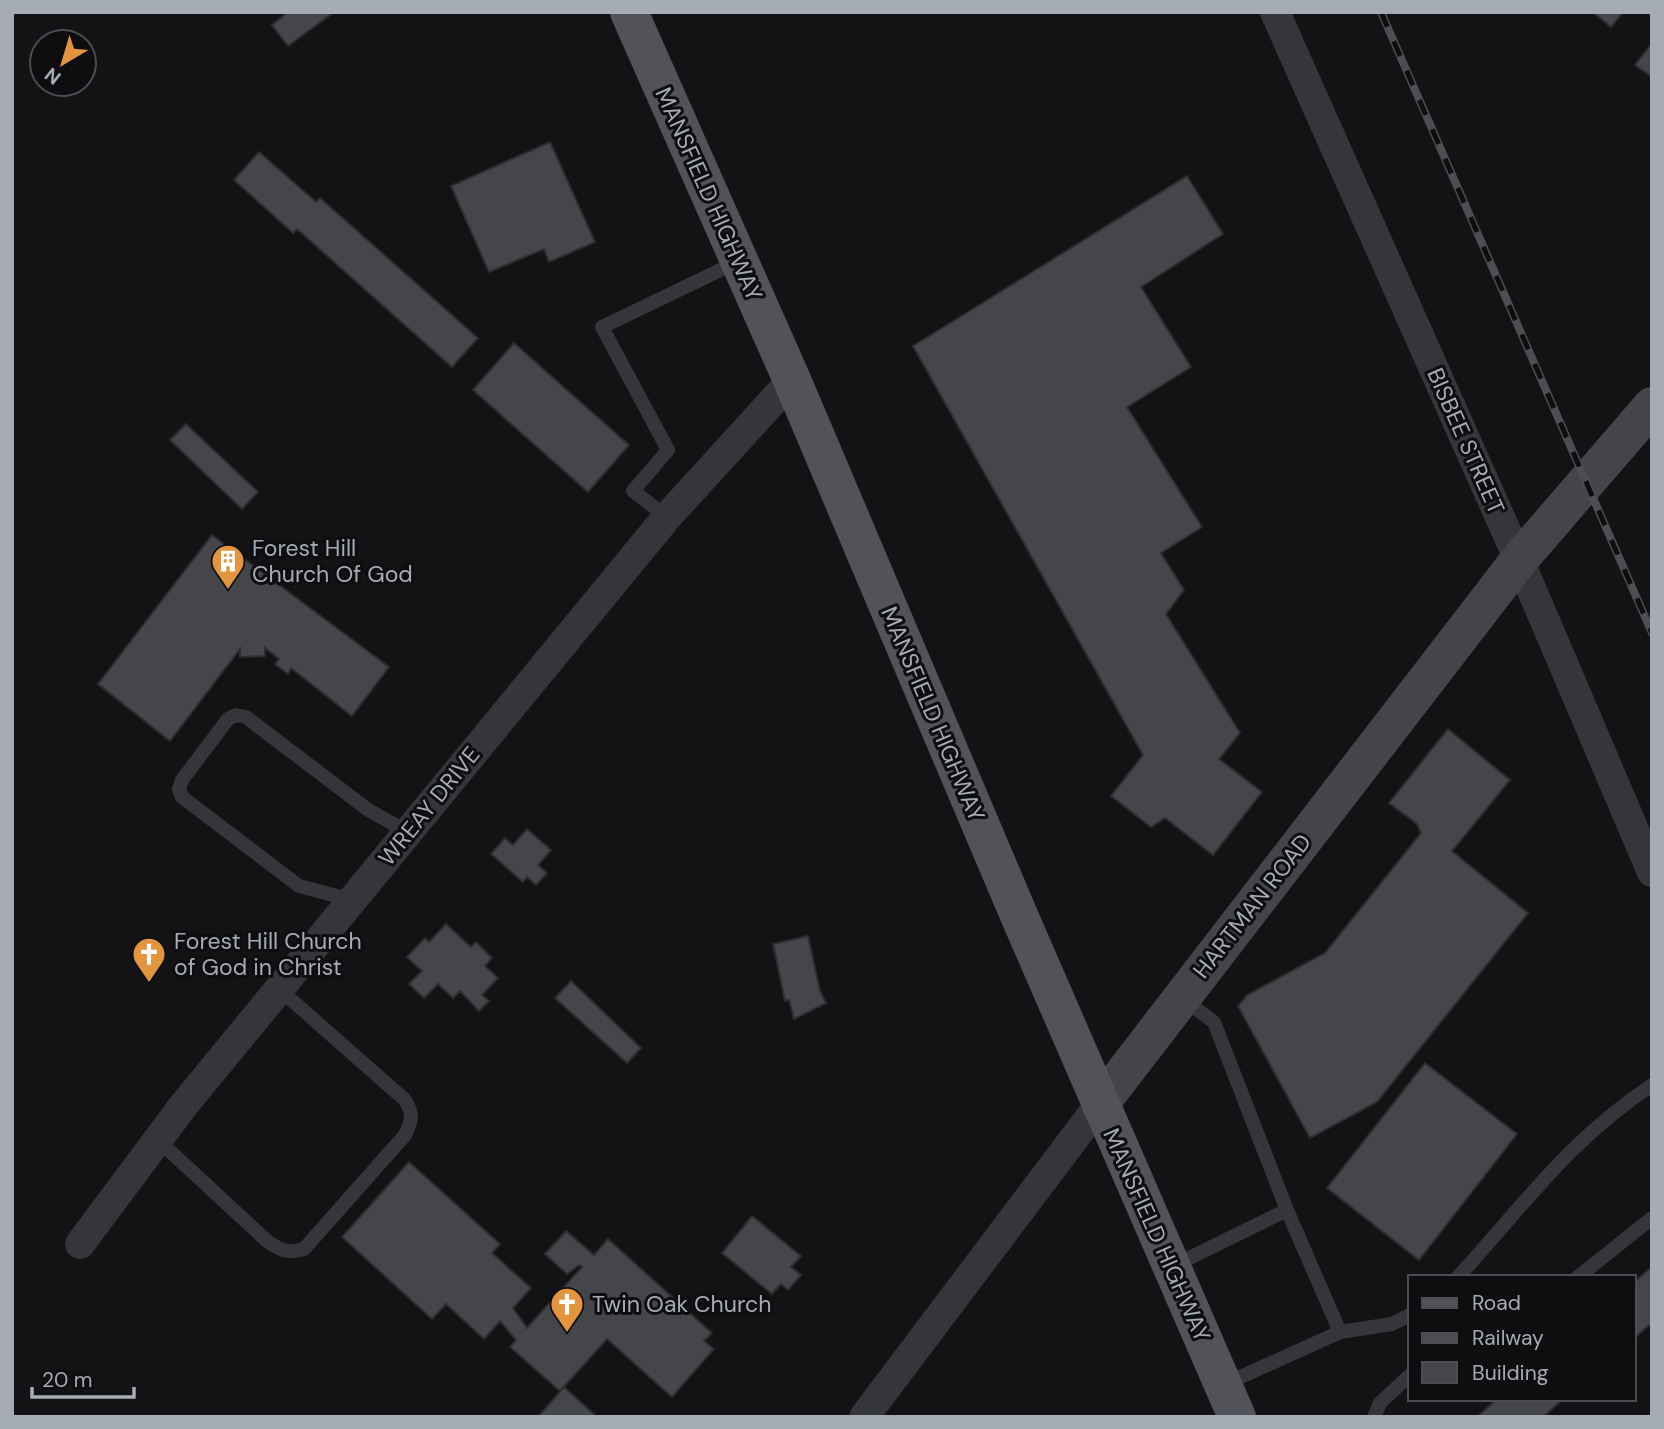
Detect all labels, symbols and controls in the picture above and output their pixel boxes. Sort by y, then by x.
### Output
north arrow [28,28,98,98]
text: N [40,62,66,90]
street label: MANSFIELD HIGHWAY [648,83,770,305]
street label: BISBEE STREET [1420,363,1512,519]
place label: Forest Hill Church Of God [252,533,413,589]
building icon: Forest Hill Church Of God [209,542,247,591]
street label: MANSFIELD HIGHWAY [874,602,992,826]
street label: WREAY DRIVE [372,740,486,872]
street label: HARTMAN ROAD [1186,828,1318,984]
place label: Forest Hill Church of God in Christ [174,926,362,982]
church icon: Forest Hill Church of God in Christ [130,935,168,984]
street label: MANSFIELD HIGHWAY [1096,1124,1218,1346]
legend [1408,1275,1636,1401]
church icon: Twin Oak Church [548,1285,586,1334]
place label: Twin Oak Church [592,1289,771,1319]
text: Road [1472,1289,1521,1317]
text: Railway [1472,1324,1544,1352]
scale bar [32,1356,133,1400]
text: Building [1472,1359,1549,1387]
text: 20 m [42,1366,93,1394]

